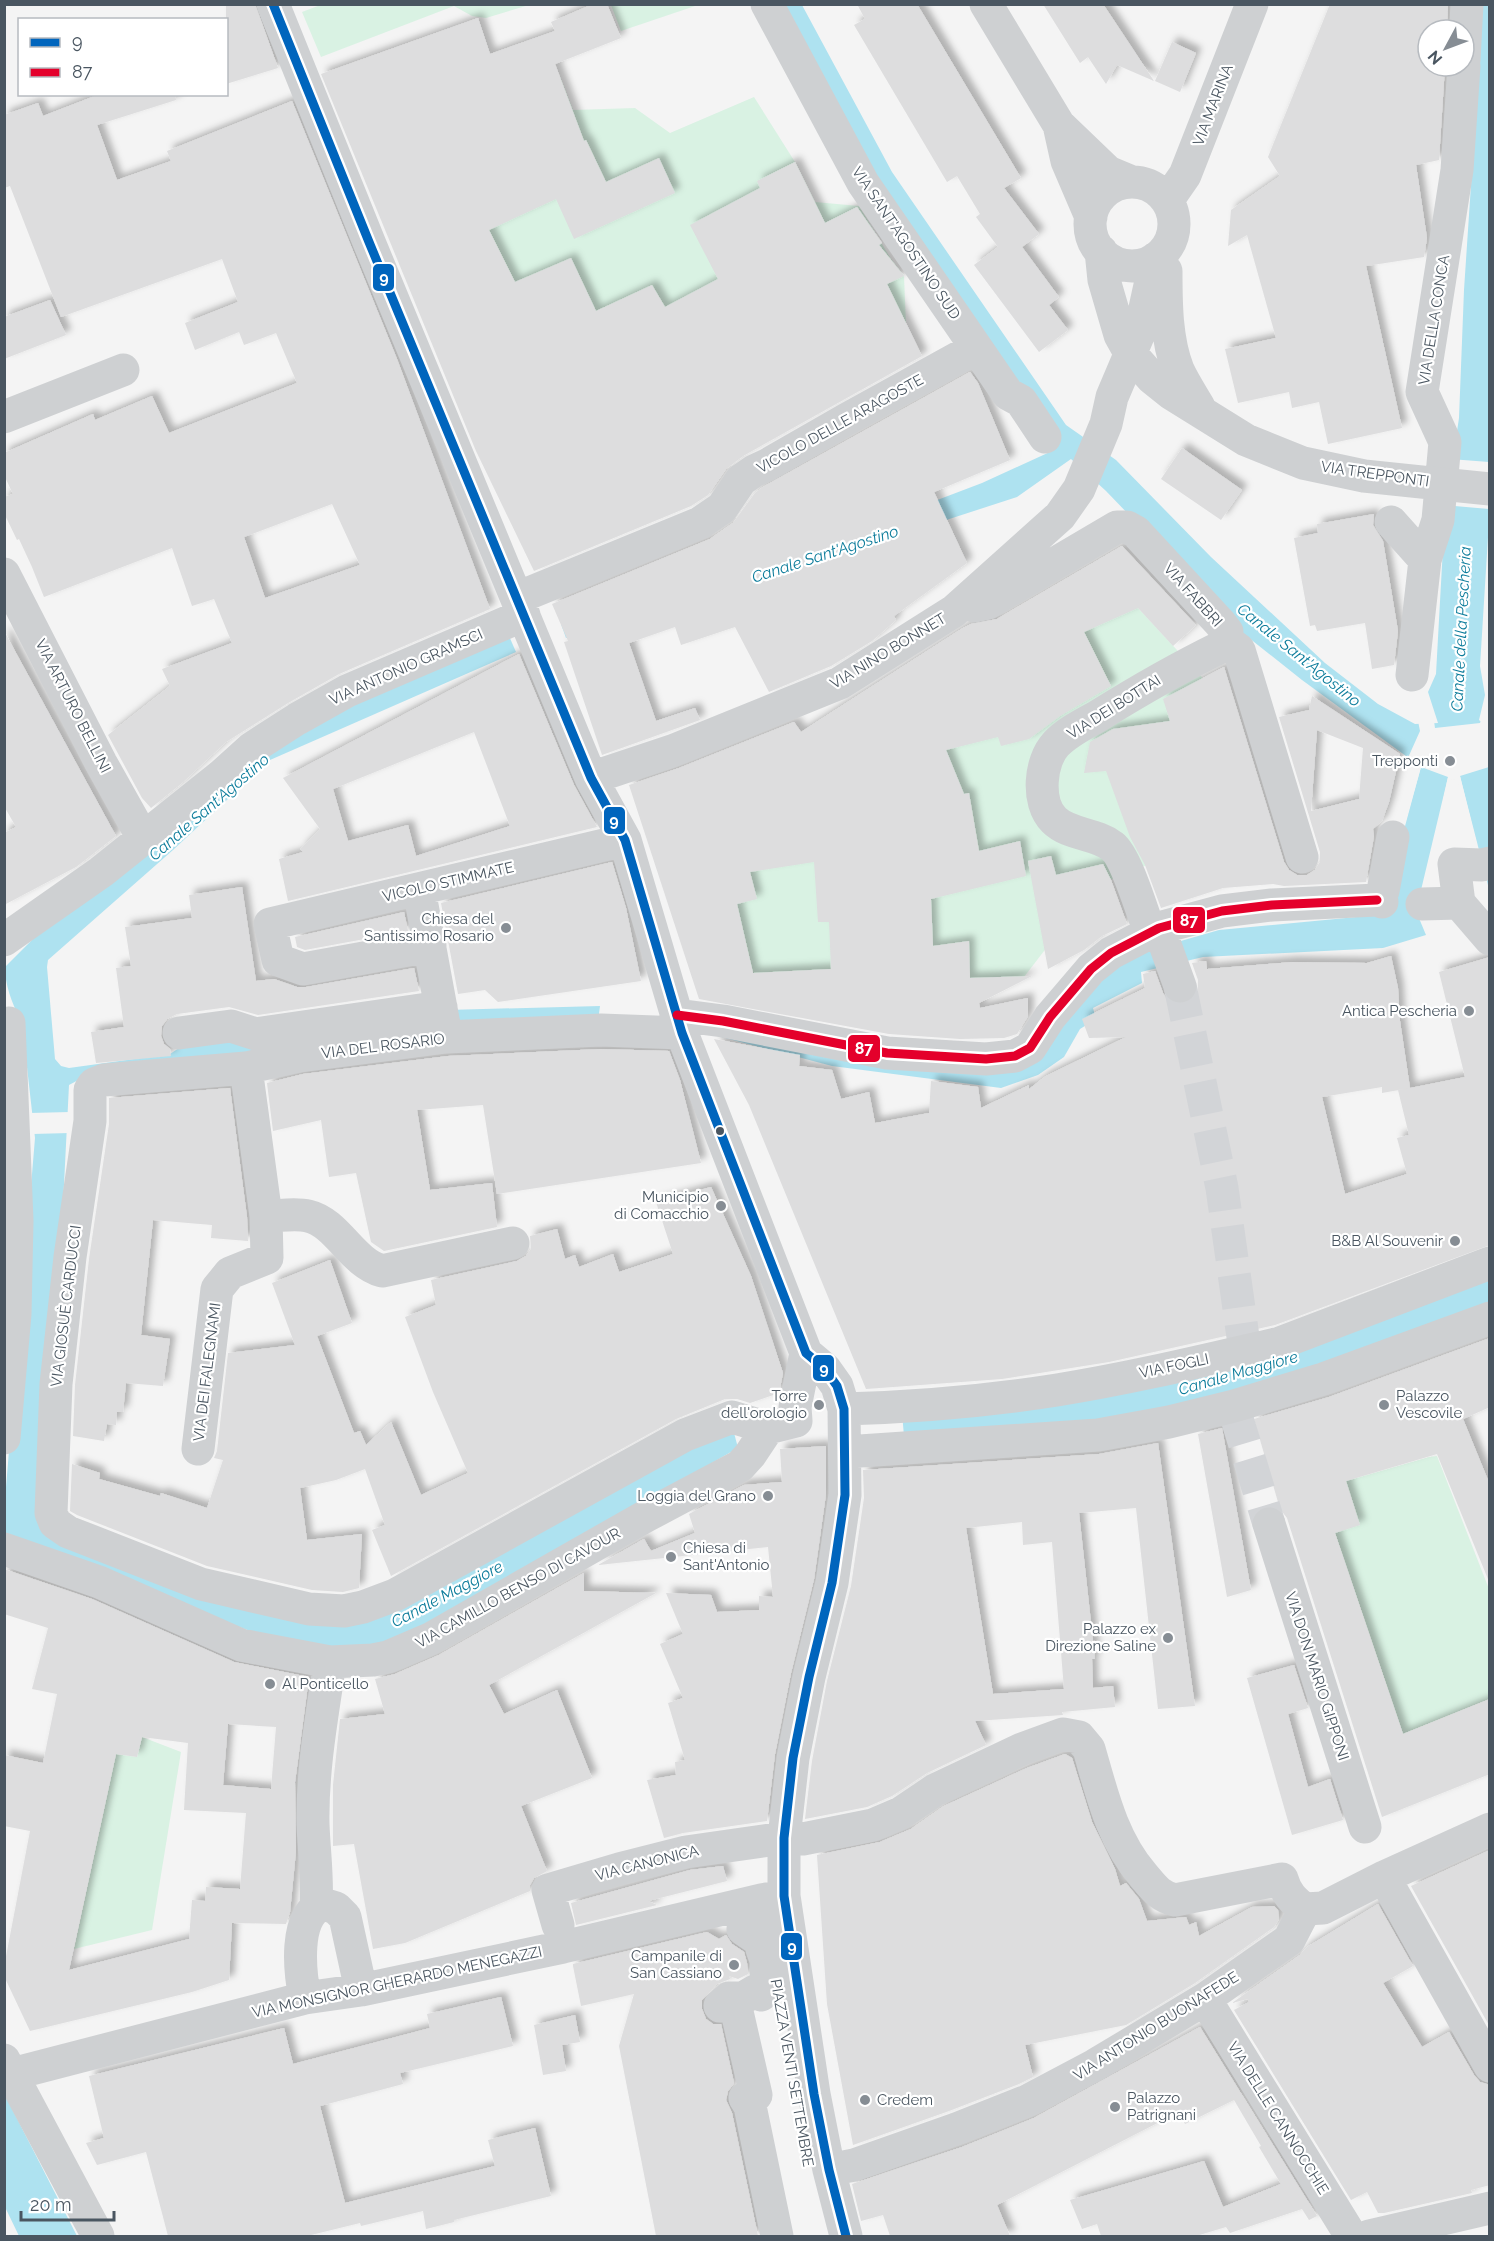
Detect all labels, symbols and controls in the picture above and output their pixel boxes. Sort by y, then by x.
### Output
legend [18,18,228,96]
north arrow [1416,18,1476,78]
text: 9 [72,31,83,52]
text: N [1424,47,1446,68]
text: 87 [72,61,93,82]
street label: VIA MARINA [1189,62,1237,148]
street label: VIA SANT'AGOSTINO SUD [848,163,964,323]
street label: VIA DELLA CONCA [1415,254,1453,386]
line badge: 9 [372,263,395,292]
text: 9 [379,268,389,287]
street label: VICOLO DELLE ARAGOSTE [754,371,926,477]
street label: VIA TREPPONTI [1320,457,1430,491]
water label: Canale Sant'Agostino [749,521,901,587]
water label: Canale della Pescheria [1447,546,1475,712]
street label: VIA FABBRI [1160,560,1226,630]
water label: Canale Sant'Agostino [1234,599,1364,711]
street label: VIA NINO BONNET [827,609,949,693]
street label: VIA ANTONIO GRAMSCI [327,625,485,709]
street label: VIA ARTURO BELLINI [31,636,115,776]
street label: VIA DEI BOTTAI [1064,671,1164,743]
water label: Canale Sant'Agostino [145,750,273,864]
place label: Trepponti [1372,752,1438,770]
marker: Trepponti [1443,754,1457,768]
line badge: 9 [603,806,626,835]
text: 9 [609,811,619,830]
street label: VICOLO STIMMATE [380,858,516,906]
line badge: 87 [1172,906,1206,934]
place label: Chiesa del Santissimo Rosario [364,910,495,945]
text: 87 [1180,911,1198,930]
marker: Chiesa del Santissimo Rosario [499,921,513,935]
place label: Antica Pescheria [1342,1002,1457,1020]
marker: Antica Pescheria [1462,1004,1476,1018]
street label: VIA DEL ROSARIO [320,1029,446,1063]
line badge: 87 [847,1034,881,1063]
text: 87 [855,1039,873,1058]
unlabelled marker [714,1125,726,1137]
place label: Municipio di Comacchio [614,1188,709,1223]
marker: Municipio di Comacchio [714,1199,728,1213]
street label: VIA GIOSUÈ CARDUCCI [47,1224,85,1388]
place label: B&B Al Souvenir [1331,1232,1444,1250]
marker: B&B Al Souvenir [1448,1234,1462,1248]
street label: VIA DEI FALEGNAMI [190,1301,224,1443]
water label: Canale Maggiore [1176,1347,1300,1399]
street label: VIA FOGLI [1138,1350,1210,1382]
line badge: 9 [812,1354,835,1382]
text: 9 [819,1359,829,1378]
place label: Torre dell'orologio [721,1387,807,1422]
place label: Palazzo Vescovile [1396,1387,1462,1422]
marker: Torre dell'orologio [812,1398,826,1412]
marker: Palazzo Vescovile [1377,1398,1391,1412]
place label: Loggia del Grano [637,1487,756,1505]
marker: Loggia del Grano [761,1489,775,1503]
street label: VIA CAMILLO BENSO DI CAVOUR [412,1524,624,1652]
place label: Chiesa di Sant'Antonio [683,1539,770,1574]
marker: Chiesa di Sant'Antonio [664,1550,678,1564]
water label: Canale Maggiore [388,1556,506,1631]
street label: VIA DON MARIO GIPPONI [1281,1589,1353,1763]
place label: Palazzo ex Direzione Saline [1045,1620,1156,1655]
marker: Palazzo ex Direzione Saline [1161,1631,1175,1645]
place label: Al Ponticello [282,1675,369,1693]
marker: Al Ponticello [263,1677,277,1691]
street label: VIA CANONICA [593,1841,701,1885]
line badge: 9 [780,1932,803,1961]
text: 9 [787,1937,797,1956]
street label: VIA MONSIGNOR GHERARDO MENEGAZZI [250,1942,544,2022]
place label: Campanile di San Cassiano [630,1947,722,1982]
marker: Campanile di San Cassiano [727,1958,741,1972]
street label: VIA ANTONIO BUONAFEDE [1070,1968,1242,2084]
street label: PIAZZA VENTI SETTEMBRE [767,1978,817,2168]
street label: VIA DELLE CANNOCCHIE [1224,2038,1332,2198]
place label: Palazzo Patrignani [1127,2089,1196,2124]
place label: Credem [877,2091,933,2109]
marker: Credem [858,2093,872,2107]
marker: Palazzo Patrignani [1108,2100,1122,2114]
scale bar [21,2184,114,2222]
text: 20 m [30,2194,72,2215]

